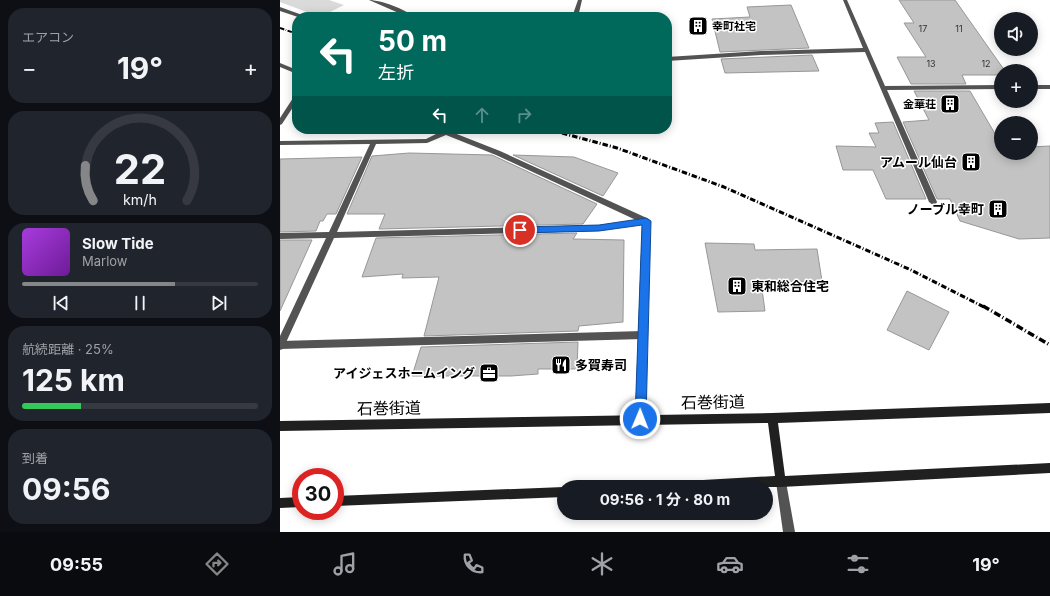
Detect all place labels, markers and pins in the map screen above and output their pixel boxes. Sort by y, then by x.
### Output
building icon: 幸町社宅 [687,15,709,37]
place label: 幸町社宅 [712,19,756,33]
building icon: 金華荘 [939,93,961,115]
place label: 金華荘 [903,97,936,111]
building icon: アムール仙台 [960,151,982,173]
place label: アムール仙台 [880,154,957,170]
building icon: ノーブル幸町 [987,198,1009,220]
place label: ノーブル幸町 [907,201,984,217]
pin [503,213,537,247]
building icon: 東和総合住宅 [726,275,748,297]
place label: 東和総合住宅 [751,278,829,294]
restaurant icon: 多賀寿司 [550,354,572,376]
place label: 多賀寿司 [575,357,627,373]
office icon: アイジェスホームイング [478,362,500,384]
place label: アイジェスホームイング [333,365,475,381]

